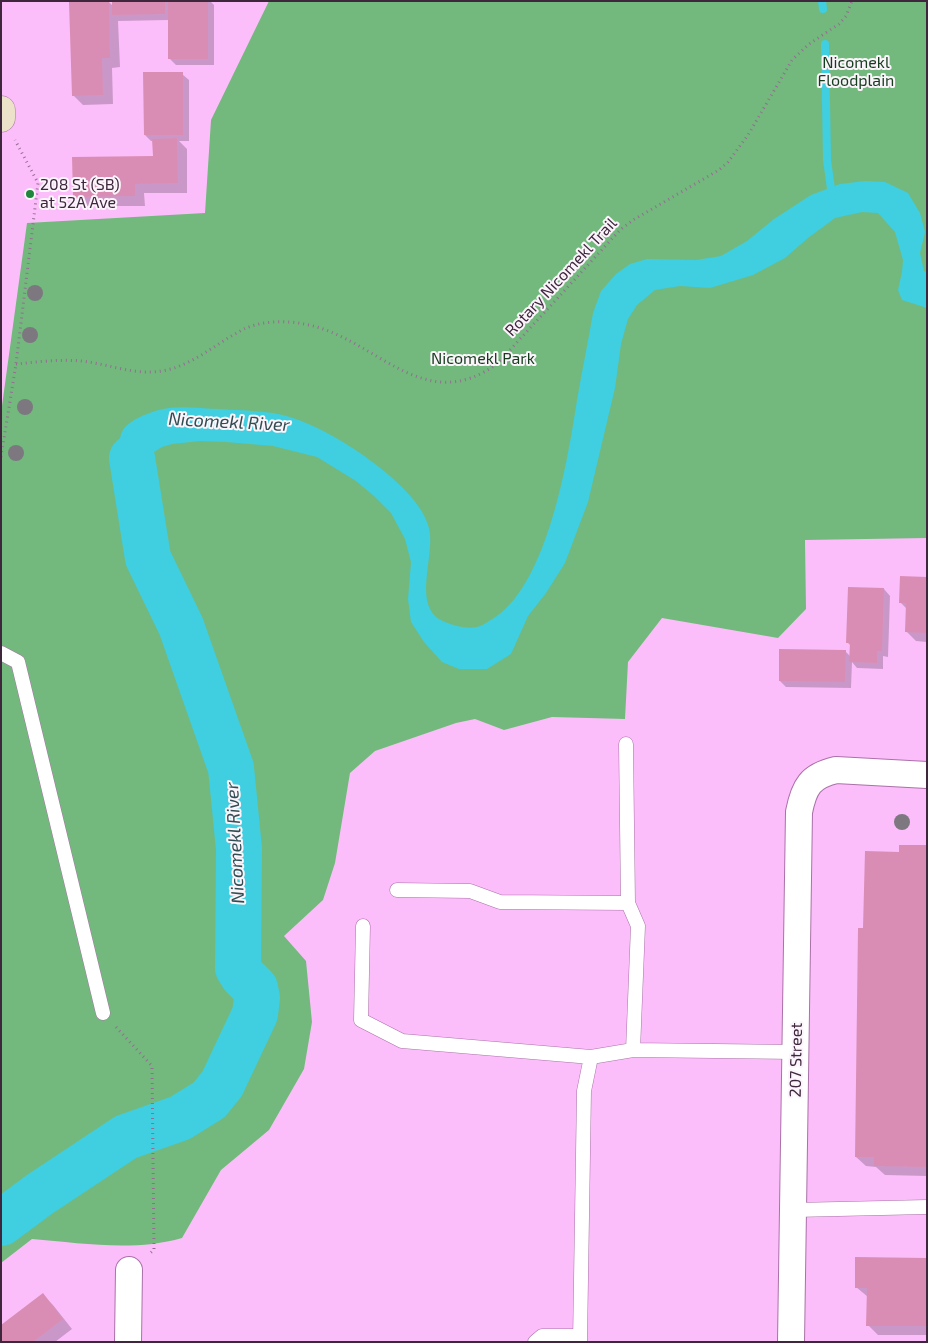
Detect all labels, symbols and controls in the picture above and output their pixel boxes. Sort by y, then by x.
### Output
park label: Nicomekl Floodplain [818,53,894,91]
place label: 208 St (SB) at 52A Ave [40,175,120,213]
marker: 208 St (SB) at 52A Ave [24,188,36,200]
street label: Rotary Nicomekl Trail [501,214,621,340]
park label: Nicomekl Park [431,349,535,369]
water label: Nicomekl River [168,408,290,436]
water label: Nicomekl River [221,782,249,904]
street label: 207 Street [786,1022,806,1098]

